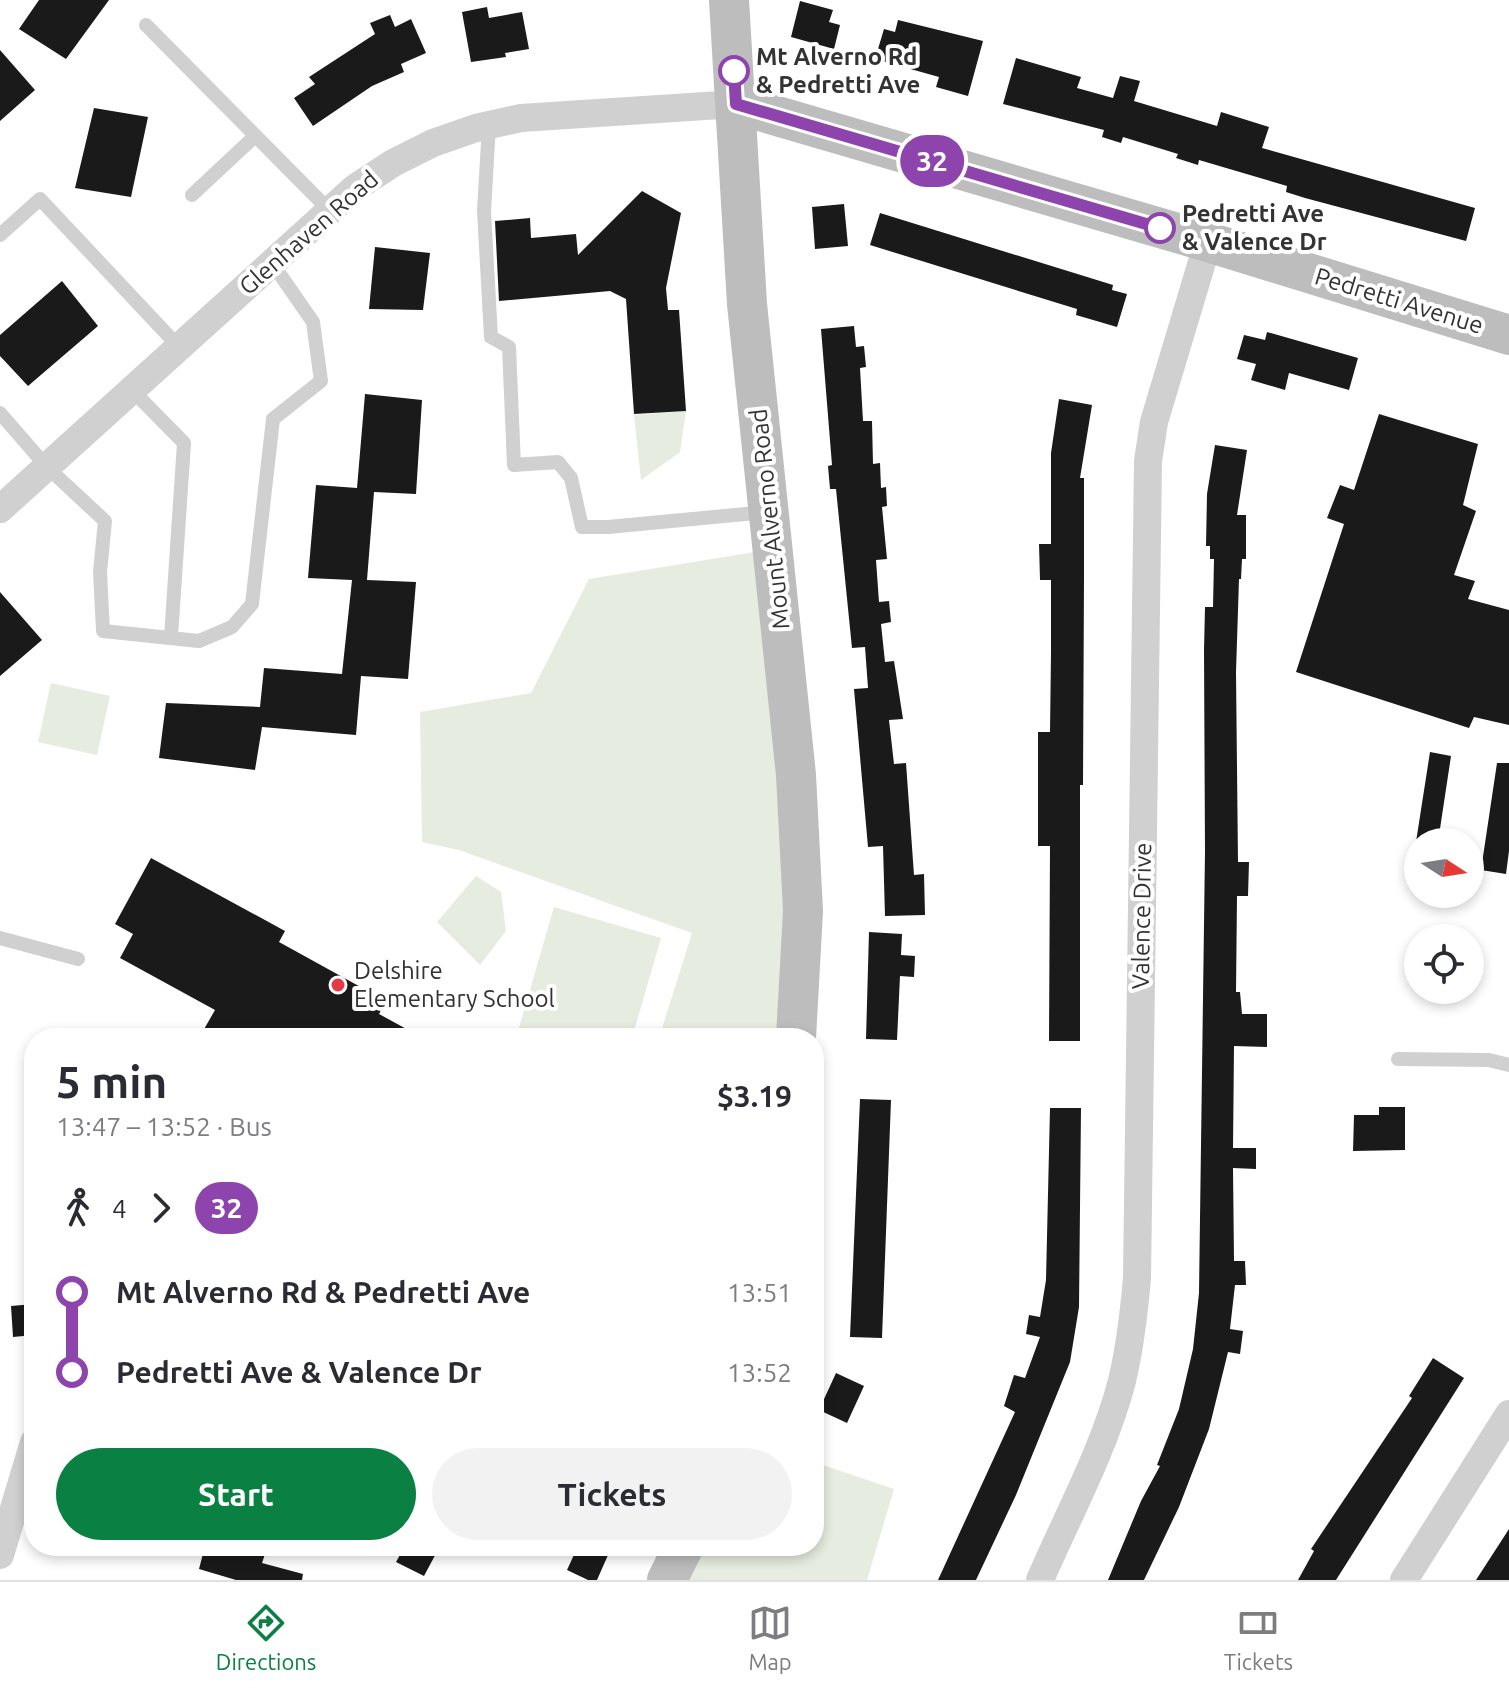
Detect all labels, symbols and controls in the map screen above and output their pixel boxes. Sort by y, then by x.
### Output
place label: Mt Alverno Rd & Pedretti Ave [756,43,920,98]
marker: Mt Alverno Rd & Pedretti Ave [719,56,749,86]
line badge: 32 [896,135,968,187]
text: 32 [916,145,948,176]
street label: Glenhaven Road [234,165,383,300]
place label: Pedretti Ave & Valence Dr [1182,200,1327,255]
marker: Pedretti Ave & Valence Dr [1145,213,1175,243]
street label: Pedretti Avenue [1312,262,1487,339]
street label: Mount Alverno Road [744,407,795,631]
north arrow [1404,828,1484,908]
map controls [1404,828,1484,1004]
street label: Valence Drive [1127,842,1156,990]
button: locate [1404,924,1484,1004]
place label: Delshire Elementary School [354,957,555,1012]
marker: Delshire Elementary School [329,976,347,994]
text: 5 min [56,1057,167,1106]
text: $3.19 [717,1079,792,1113]
text: 13:47 – 13:52 · Bus [56,1112,272,1141]
icon: walk [56,1186,100,1230]
icon: forward [139,1186,183,1230]
text: 32 [211,1192,242,1223]
text: 4 [112,1194,127,1223]
text: Mt Alverno Rd & Pedretti Ave [116,1275,530,1309]
text: 13:51 [727,1278,792,1307]
text: Pedretti Ave & Valence Dr [116,1355,482,1389]
text: 13:52 [727,1358,792,1387]
button: Start [56,1448,416,1540]
button: Tickets [432,1448,792,1540]
tab: Directions [216,1601,316,1674]
tab: Map [748,1601,792,1674]
tab: Tickets [1224,1601,1293,1674]

